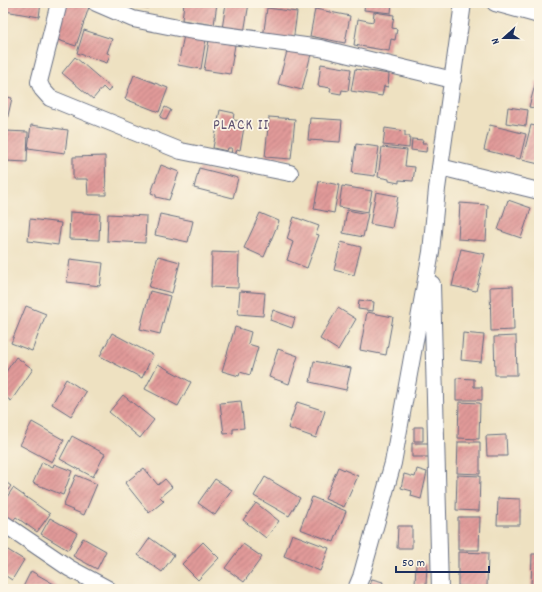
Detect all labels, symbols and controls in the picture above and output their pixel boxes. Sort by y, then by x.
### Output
north arrow [484,18,524,58]
text: N [488,35,505,46]
district label: PLACK II [213,115,269,137]
scale bar [396,548,489,574]
text: 50 m [402,555,425,572]

